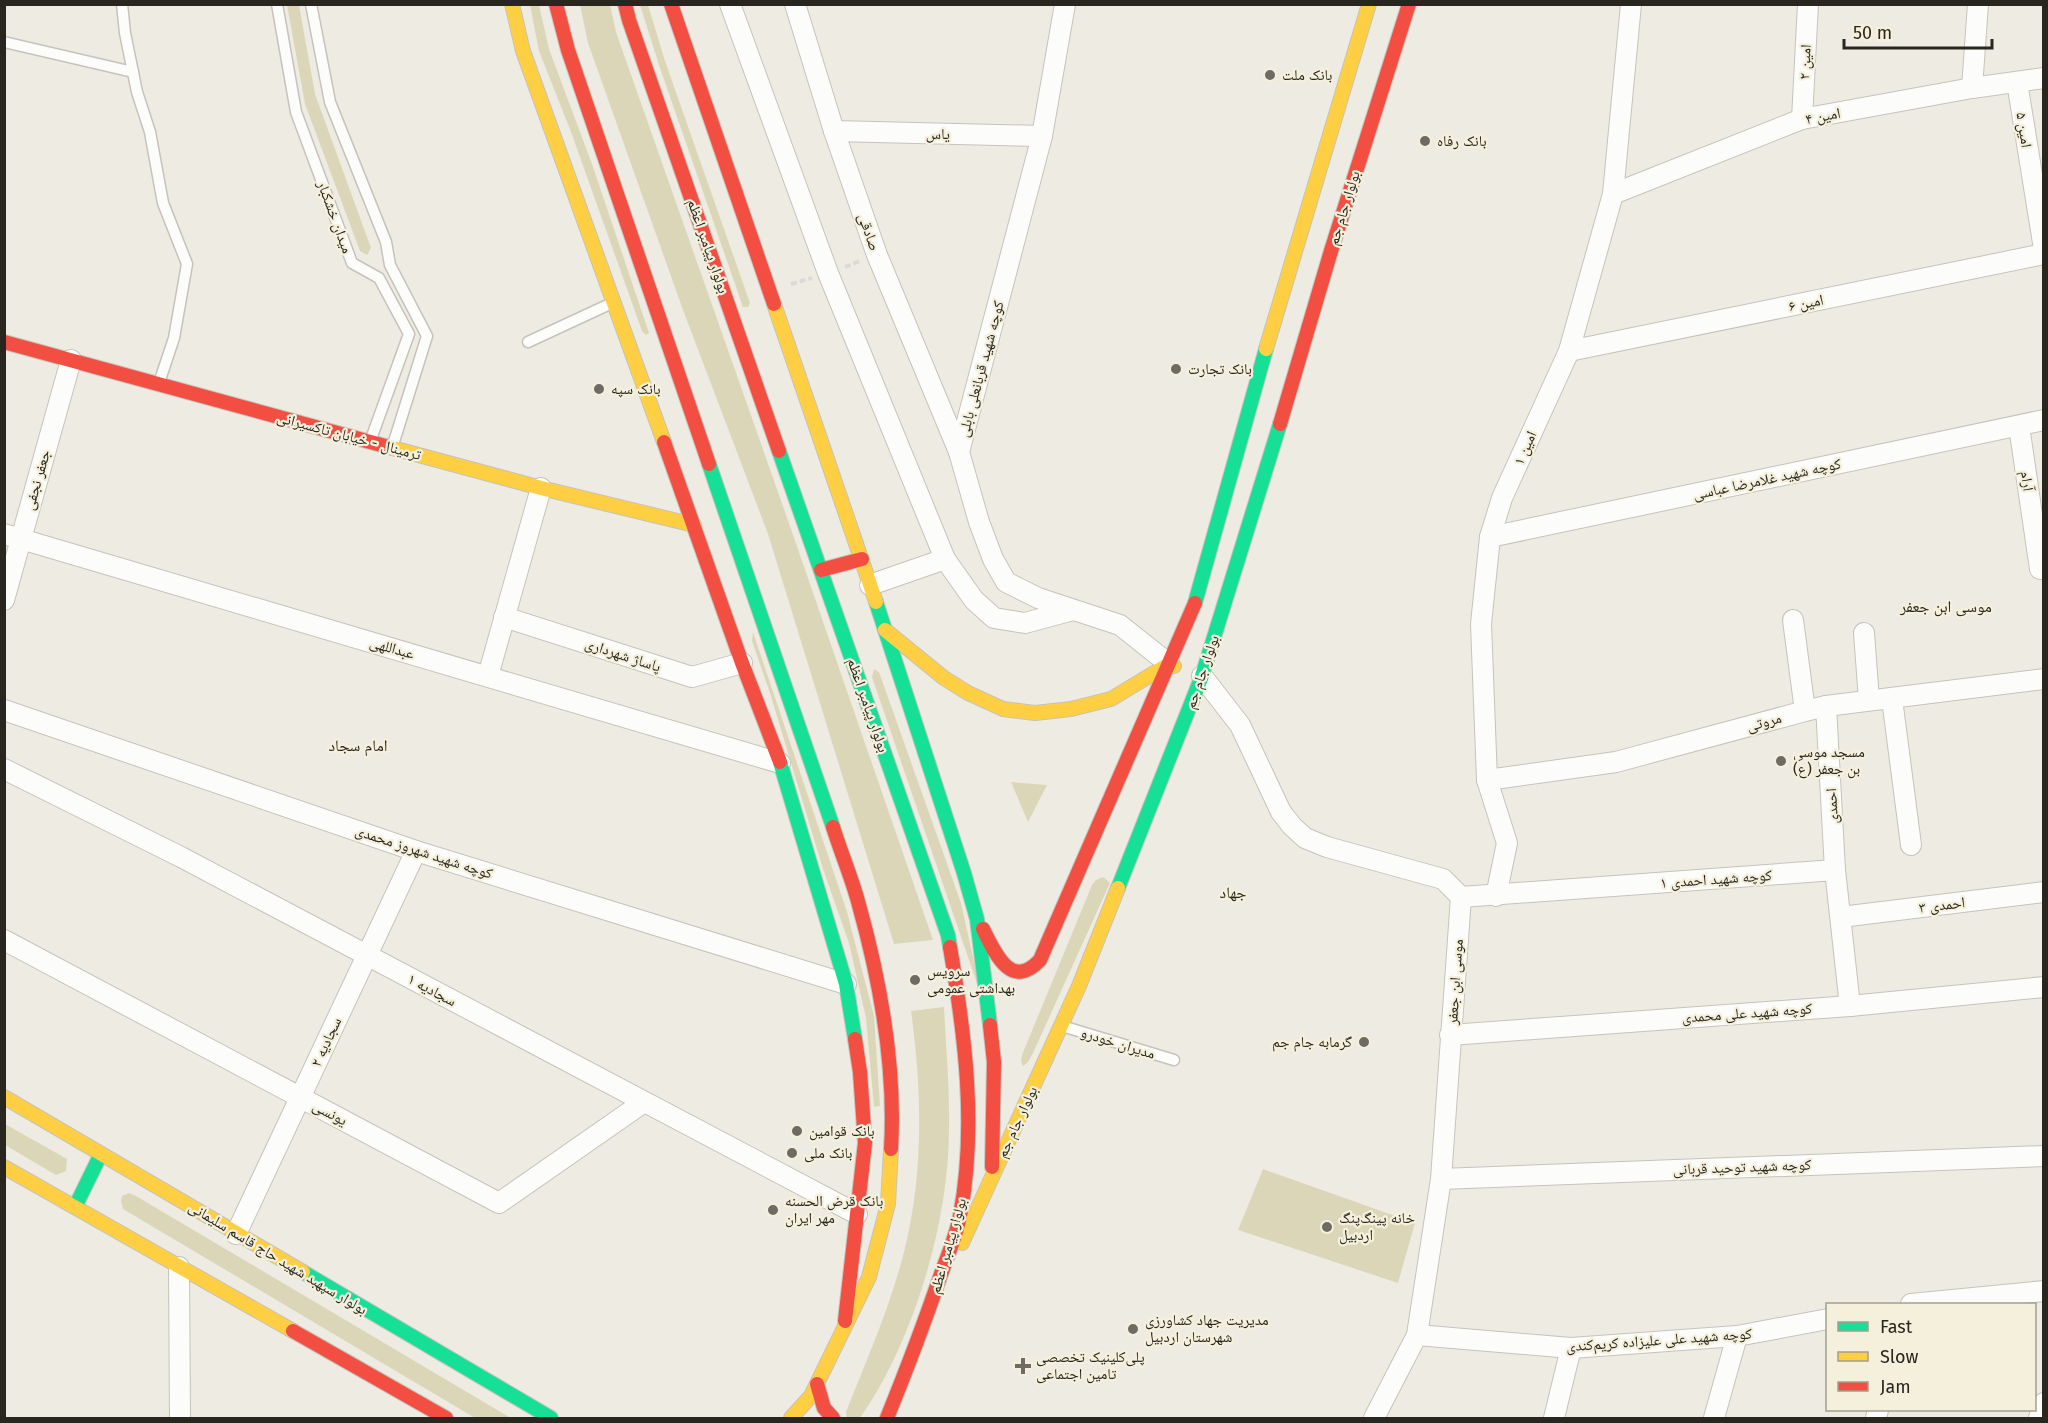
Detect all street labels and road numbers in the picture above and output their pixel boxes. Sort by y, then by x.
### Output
street label: امین ۲ [1795,44,1816,80]
street label: امین ۴ [1804,104,1842,129]
street label: امین ۵ [2011,111,2036,149]
street label: یاس [926,125,951,144]
street label: بولوار جام جم [1324,169,1365,248]
street label: میدان خشکبار [312,177,357,256]
street label: بولوار پیامبر اعظم [682,196,733,296]
street label: صادقی [853,211,884,253]
street label: امین ۶ [1787,291,1825,316]
street label: کوچه شهید قربانعلی بابلی [954,299,1009,439]
street label: ترمینال - خیابان تاکسیرانی [275,408,424,465]
street label: امین ۱ [1510,428,1541,468]
street label: جعفر نجفی [20,447,55,512]
street label: کوچه شهید غلامرضا عباسی [1691,455,1843,504]
street label: آرام [2016,470,2038,494]
street label: عبداللهی [367,633,417,664]
street label: بولوار جام جم [1181,633,1224,712]
street label: پاساژ شهرداری [582,634,663,677]
street label: بولوار پیامبر اعظم [842,655,893,755]
street label: مروتی [1745,709,1784,736]
street label: احمدی [1822,788,1843,824]
street label: کوچه شهید شهروز محمدی [353,821,495,884]
street label: کوچه شهید احمدی ۱ [1659,866,1773,893]
street label: احمدی ۳ [1918,893,1966,918]
street label: موسی ابن جعفر [1443,938,1468,1027]
street label: سجادیه ۱ [405,970,460,1010]
street label: کوچه شهید علی محمدی [1681,999,1813,1028]
street label: سجادیه ۲ [307,1014,345,1070]
street label: مدیران خودرو [1078,1023,1158,1064]
street label: بولوار جام جم [993,1083,1042,1161]
street label: یونسی [309,1096,351,1131]
street label: کوچه شهید توحید قربانی [1672,1156,1812,1179]
street label: بولوار پیامبر اعظم [926,1196,971,1296]
street label: بولوار سپهبد شهید حاج قاسم سلیمانی [185,1197,371,1319]
street label: کوچه شهید علی علیزاده کریم‌کندی [1566,1325,1753,1356]

